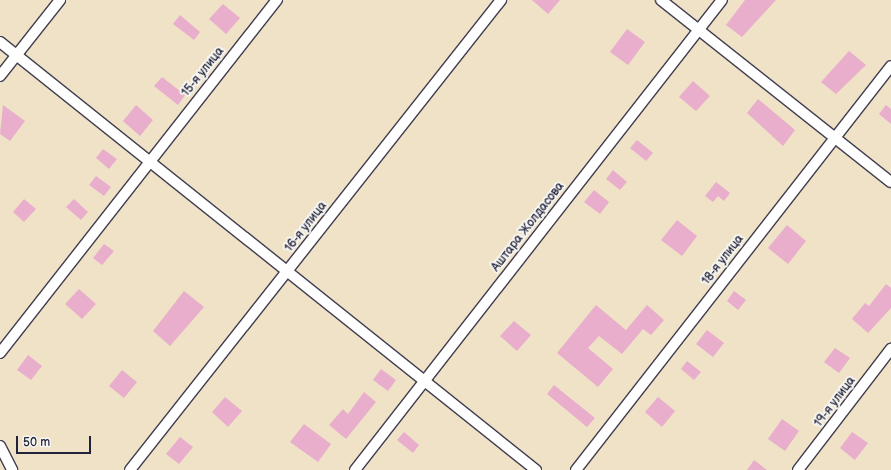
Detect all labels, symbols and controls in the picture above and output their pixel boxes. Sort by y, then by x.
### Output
street label: 15-я улица [179,45,227,99]
street label: Аштара Жолдасова [489,179,567,275]
street label: 16-я улица [282,199,330,255]
street label: 18-я улица [699,232,747,288]
street label: 19-я улица [811,374,859,430]
scale bar [18,428,93,454]
text: 50 m [23,435,50,450]

